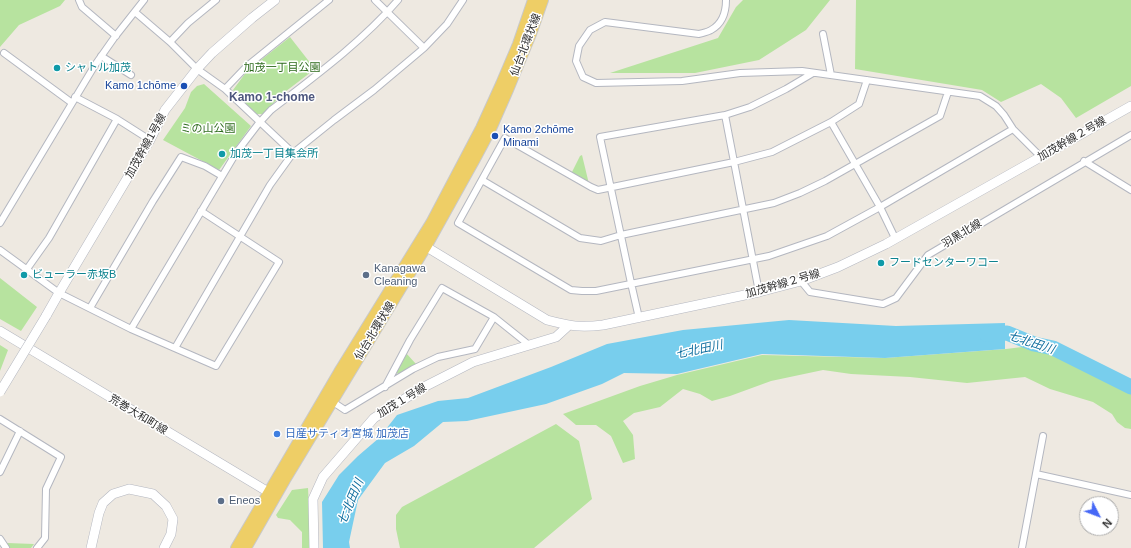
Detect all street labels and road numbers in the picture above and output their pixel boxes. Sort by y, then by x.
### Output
street label: 仙台北環状線 [508,12,544,78]
street label: 加茂幹線1号線 [123,111,169,181]
street label: 加茂幹線２号線 [1035,114,1109,164]
street label: 羽黒北線 [940,217,984,251]
street label: 加茂幹線２号線 [744,267,822,301]
street label: 仙台北環状線 [352,299,398,363]
street label: 加茂１号線 [375,381,429,421]
street label: 荒巻大和町線 [106,392,170,438]

